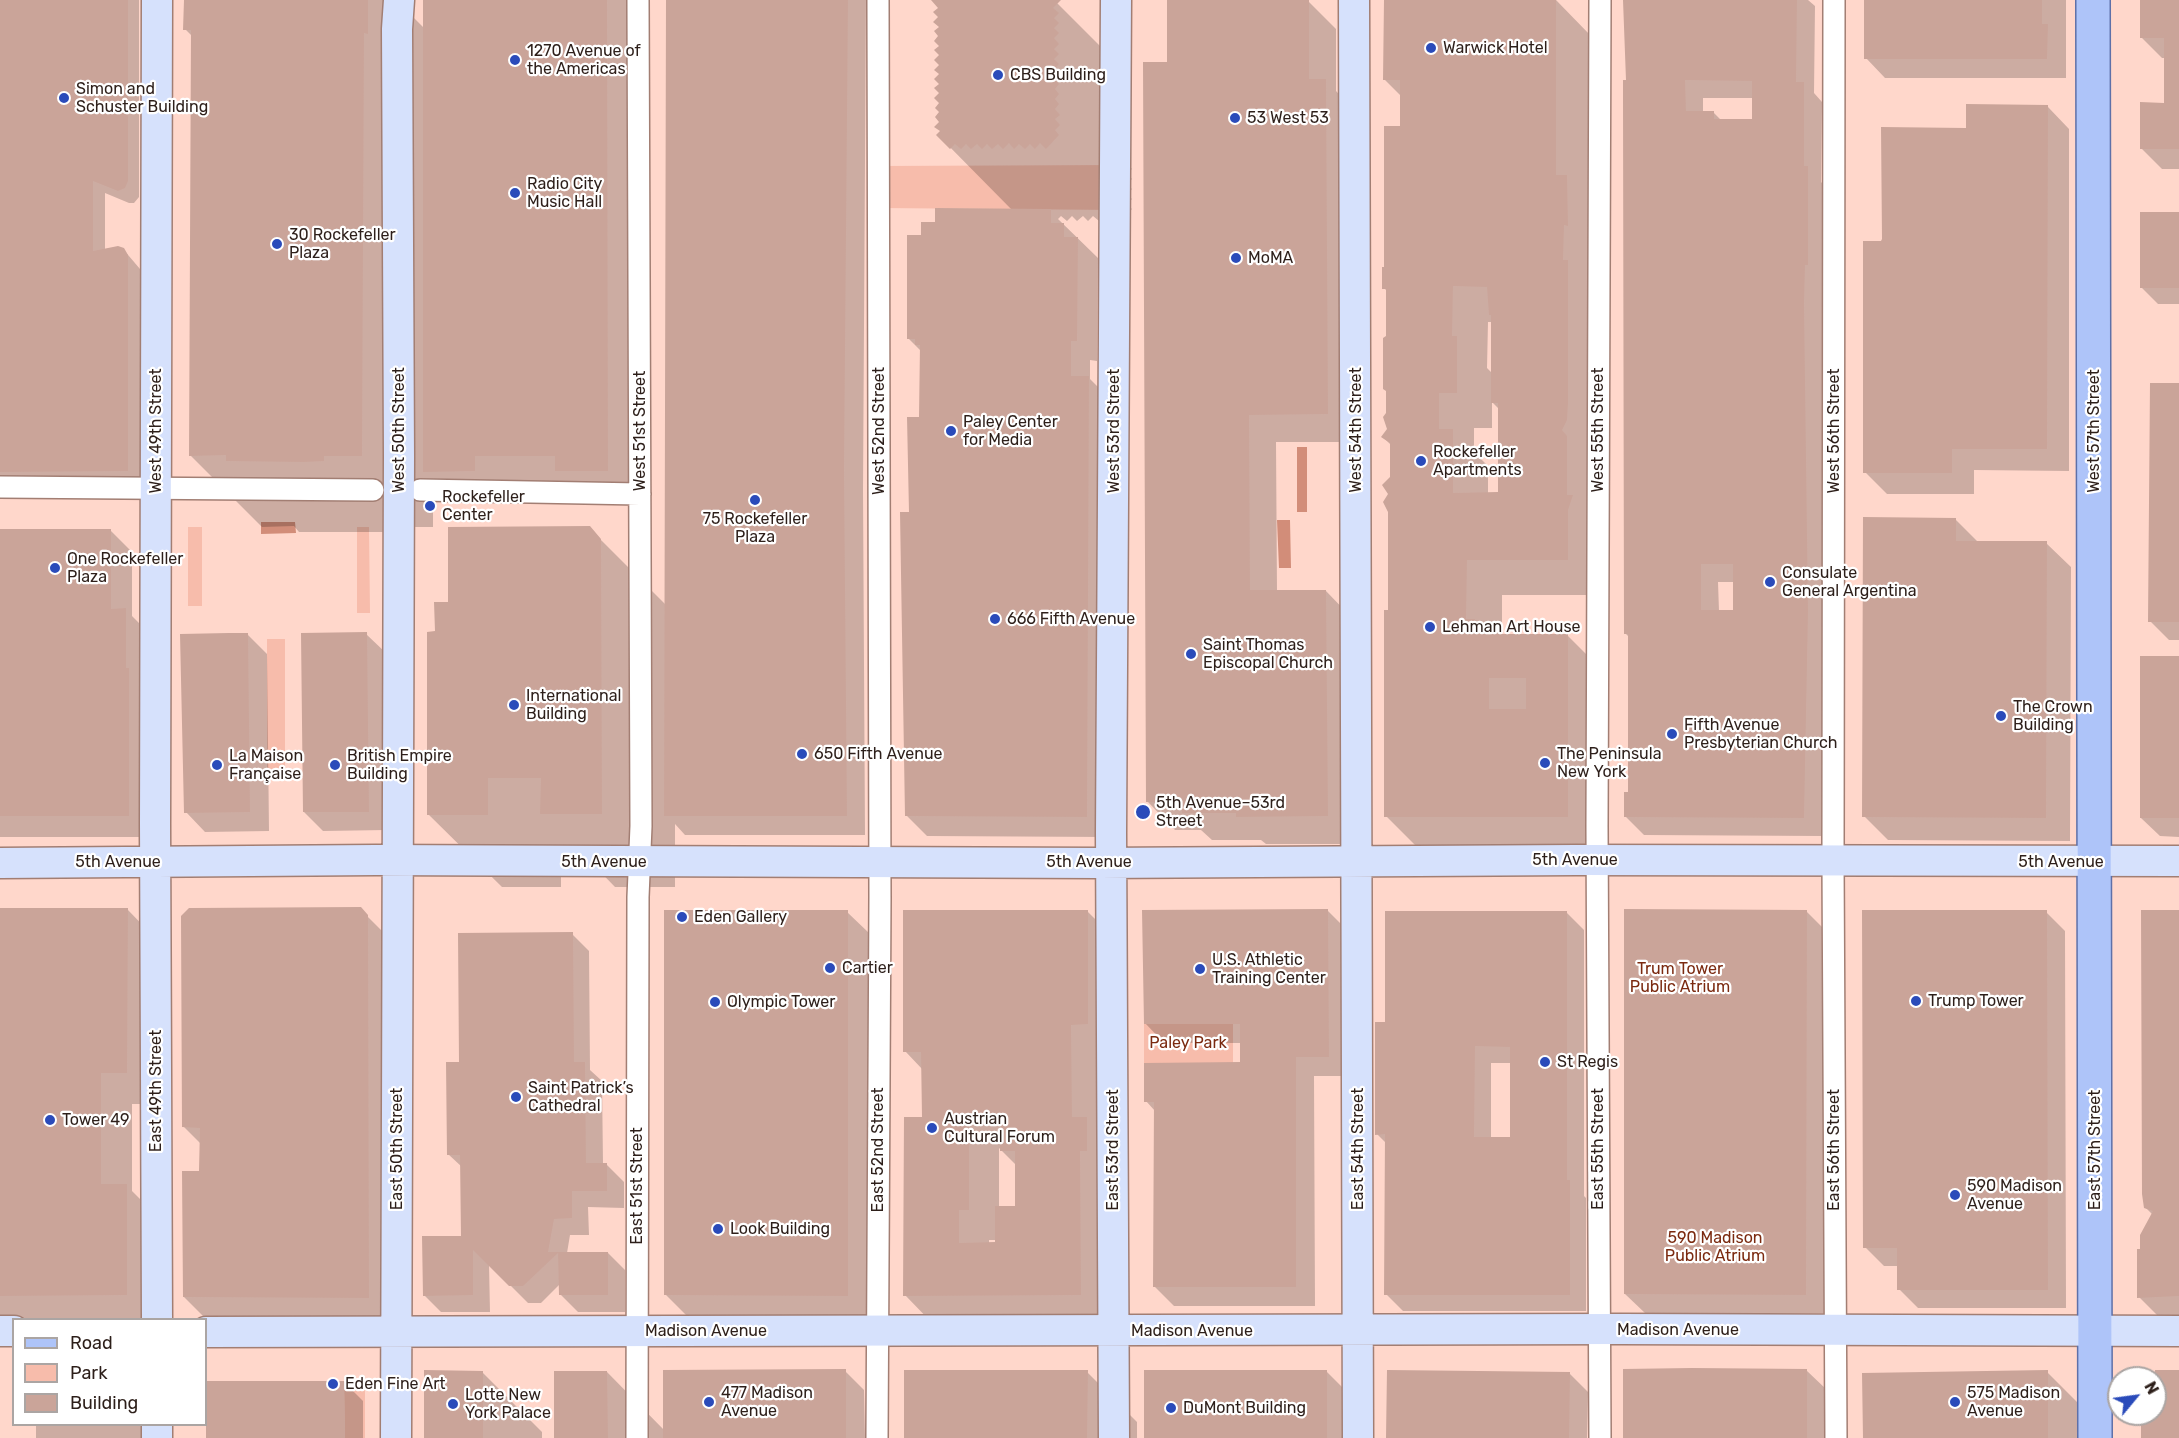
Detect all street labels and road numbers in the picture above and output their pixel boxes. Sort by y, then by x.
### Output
street label: West 50th Street [389,367,409,493]
street label: West 52nd Street [869,367,889,495]
street label: West 54th Street [1346,367,1366,493]
street label: West 49th Street [146,368,166,494]
street label: West 55th Street [1588,368,1608,492]
street label: West 56th Street [1824,368,1844,494]
street label: West 53rd Street [1104,369,1124,493]
street label: West 57th Street [2084,369,2104,493]
street label: West 51st Street [630,371,650,491]
street label: 5th Avenue [1532,850,1618,870]
street label: 5th Avenue [75,852,161,872]
street label: 5th Avenue [561,852,647,872]
street label: 5th Avenue [1046,852,1132,872]
street label: 5th Avenue [2018,852,2104,872]
street label: East 49th Street [146,1030,166,1152]
street label: East 52nd Street [868,1087,888,1213]
street label: East 50th Street [387,1088,407,1210]
street label: East 54th Street [1348,1088,1368,1210]
street label: East 55th Street [1588,1088,1608,1210]
street label: East 53rd Street [1103,1089,1123,1211]
street label: East 56th Street [1824,1089,1844,1211]
street label: East 57th Street [2085,1090,2105,1210]
street label: East 51st Street [627,1127,647,1245]
street label: Madison Avenue [1617,1320,1739,1340]
street label: Madison Avenue [645,1321,767,1341]
street label: Madison Avenue [1131,1321,1253,1341]

